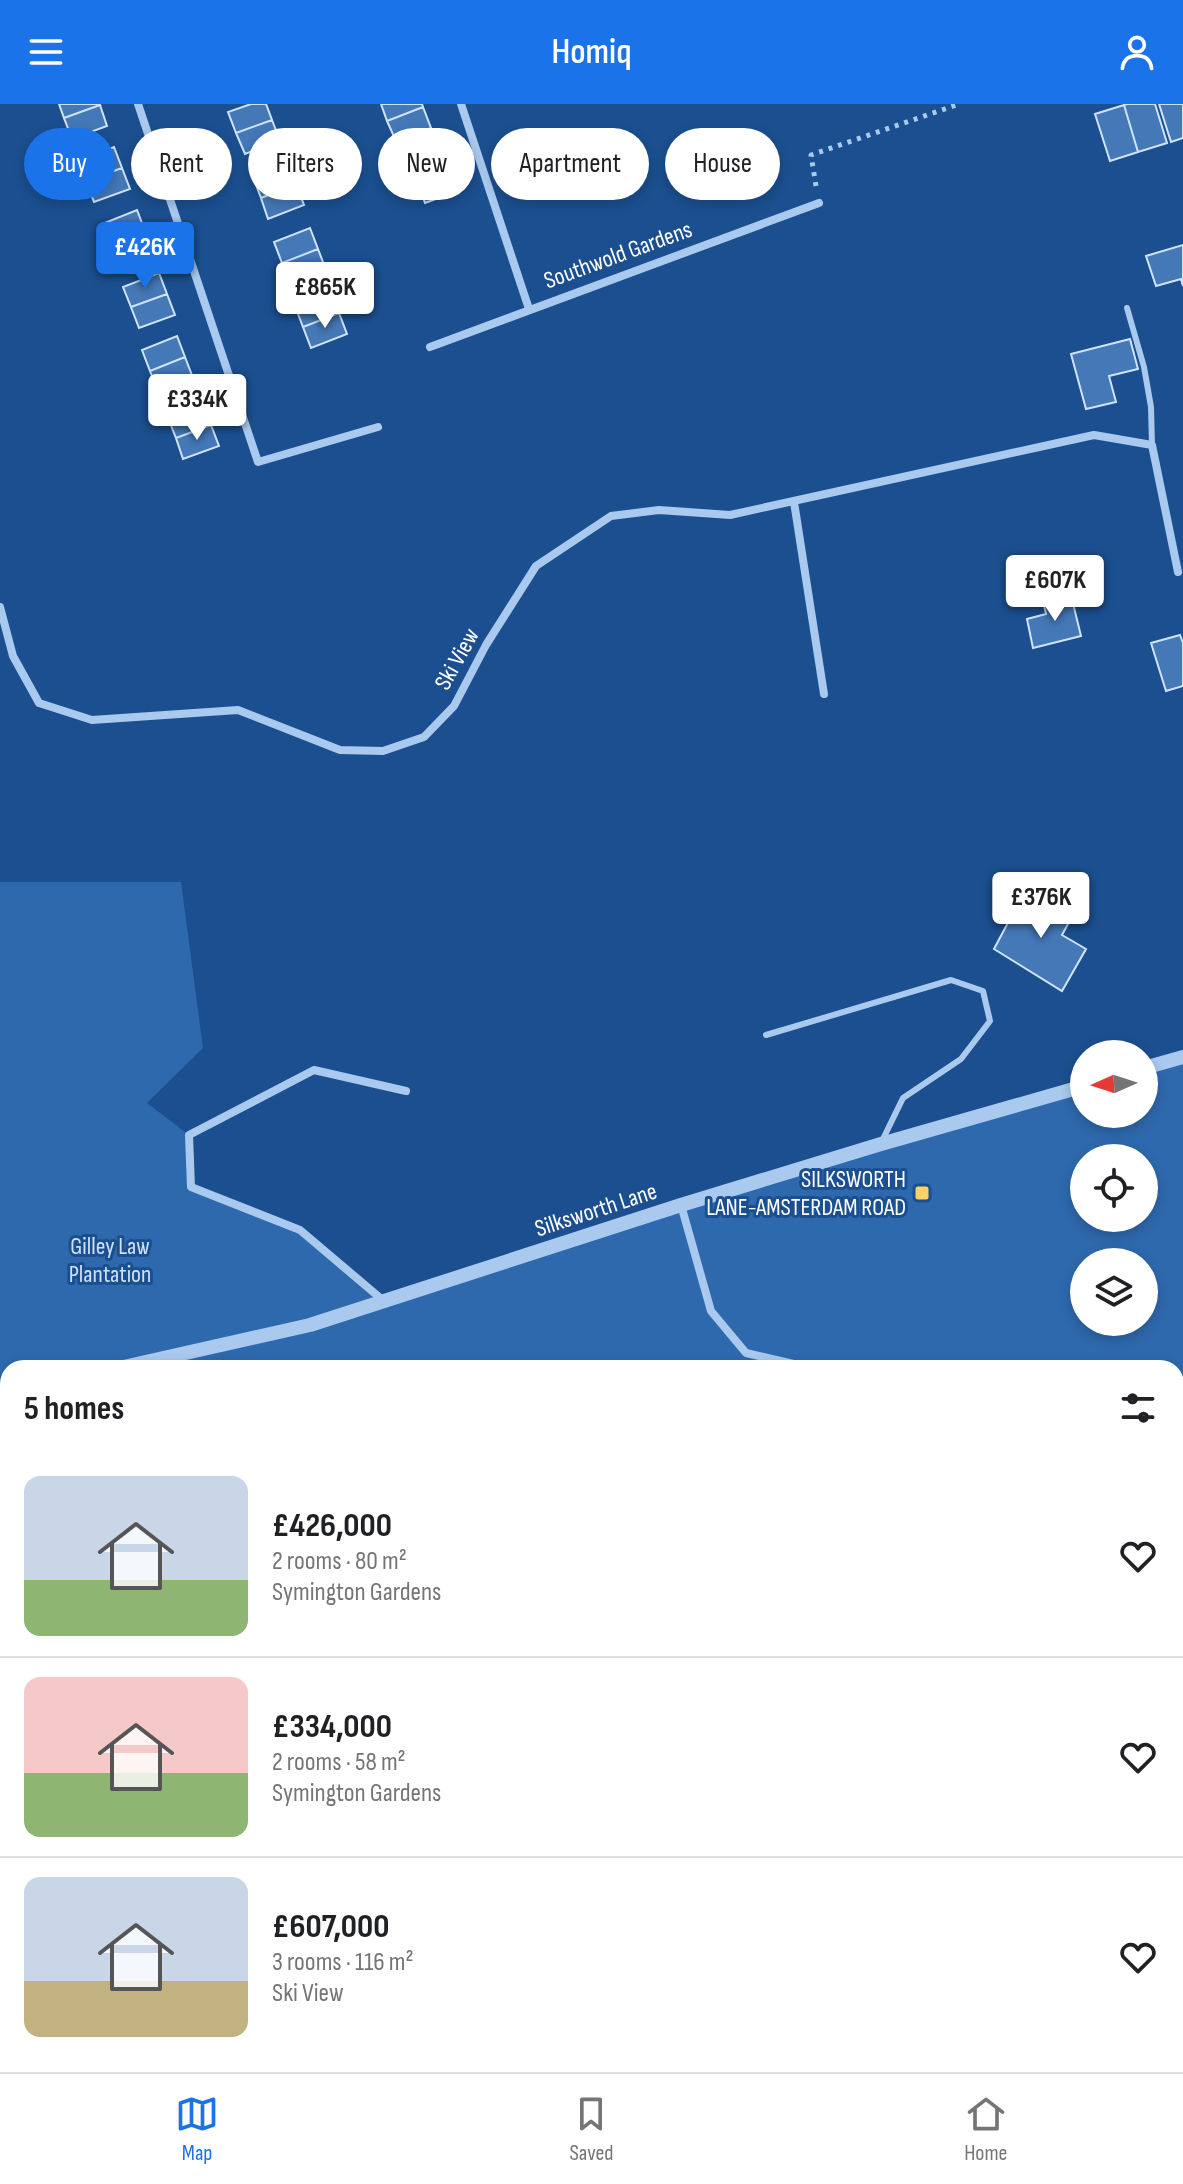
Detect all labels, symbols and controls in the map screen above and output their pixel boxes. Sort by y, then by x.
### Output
icon: menu [24,30,68,74]
icon: person [1115,30,1159,74]
text: Homiq [551,31,632,74]
chip: Buy [24,128,115,200]
chip: Rent [131,128,232,200]
chip: Filters [248,128,362,200]
chip: New [378,128,475,200]
chip: Apartment [491,128,649,200]
chip: House [665,128,780,200]
street label: Southwold Gardens [540,215,696,295]
pin: £426K [89,222,201,290]
text: £426K [114,232,176,263]
pin: £865K [269,262,381,330]
text: £865K [294,272,356,303]
pin: £334K [141,374,253,442]
text: £334K [166,384,228,415]
pin: £607K [999,555,1111,623]
text: £607K [1024,565,1086,596]
street label: Ski View [428,623,486,695]
pin: £376K [985,872,1097,940]
text: £376K [1010,882,1072,913]
north arrow [1070,1040,1158,1128]
map controls [1070,1040,1158,1336]
button: locate [1070,1144,1158,1232]
place label: SILKSWORTH LANE-AMSTERDAM ROAD [706,1165,906,1222]
street label: Silksworth Lane [531,1177,661,1243]
marker: SILKSWORTH LANE-AMSTERDAM ROAD [913,1184,931,1202]
park label: Gilley Law Plantation [69,1232,151,1289]
button: layers [1070,1248,1158,1336]
icon: filters [1116,1386,1160,1430]
text: 5 homes [24,1388,124,1429]
text: £426,000 [272,1505,392,1546]
icon: home [88,1508,184,1604]
icon: heart [1116,1534,1160,1578]
text: 2 rooms · 80 m² [272,1546,407,1577]
text: Symington Gardens [272,1577,441,1608]
text: £334,000 [272,1706,392,1747]
icon: home [88,1709,184,1805]
icon: heart [1116,1735,1160,1779]
text: 2 rooms · 58 m² [272,1747,406,1778]
text: Symington Gardens [272,1778,441,1809]
text: £607,000 [272,1906,389,1947]
icon: home [88,1909,184,2005]
icon: heart [1116,1935,1160,1979]
text: 3 rooms · 116 m² [272,1947,414,1978]
text: Ski View [272,1978,344,2009]
tab: Map [175,2092,219,2167]
tab: Saved [569,2092,614,2167]
tab: Home [964,2092,1008,2167]

